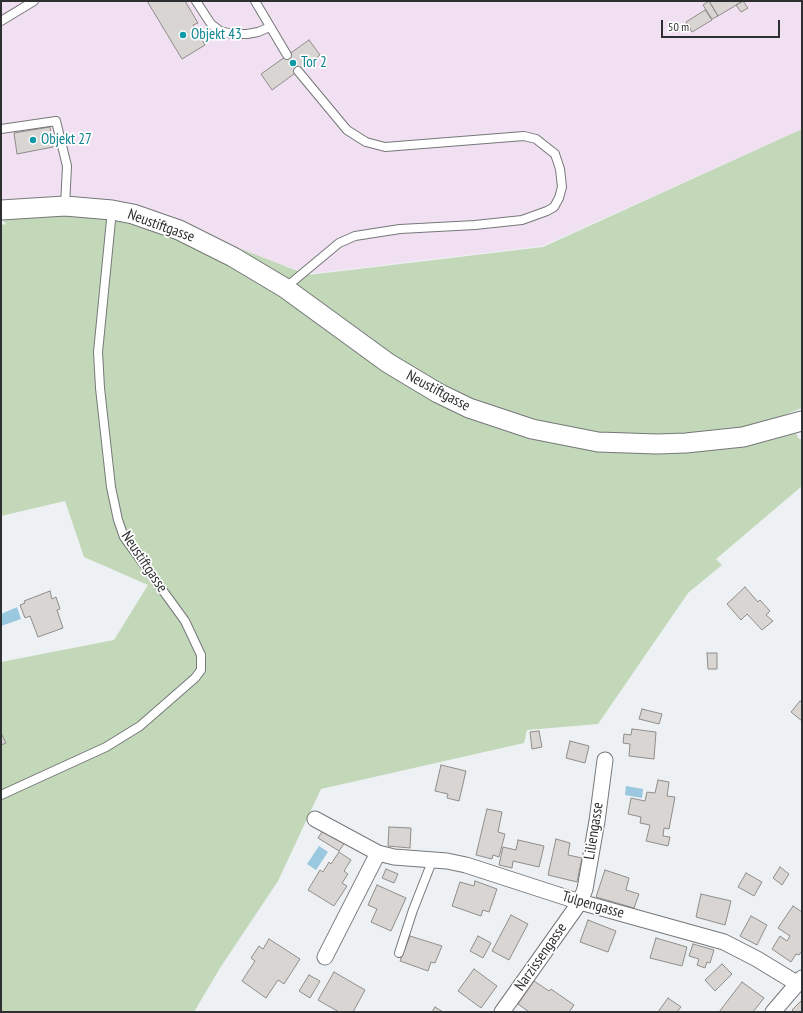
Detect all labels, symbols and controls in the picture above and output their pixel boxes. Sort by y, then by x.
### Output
scale bar [663,12,782,38]
text: 50 m [668,19,689,34]
place label: Objekt 43 [191,26,242,44]
marker: Objekt 43 [178,30,188,40]
place label: Tor 2 [301,54,327,72]
marker: Tor 2 [288,58,298,68]
place label: Objekt 27 [41,131,92,149]
marker: Objekt 27 [28,135,38,145]
street label: Neustiftgasse [125,206,197,246]
street label: Neustiftgasse [403,367,473,415]
street label: Neustiftgasse [117,528,171,596]
street label: Liliengasse [581,801,607,861]
street label: Tulpengasse [560,888,626,922]
street label: Narzissengasse [511,920,571,994]

